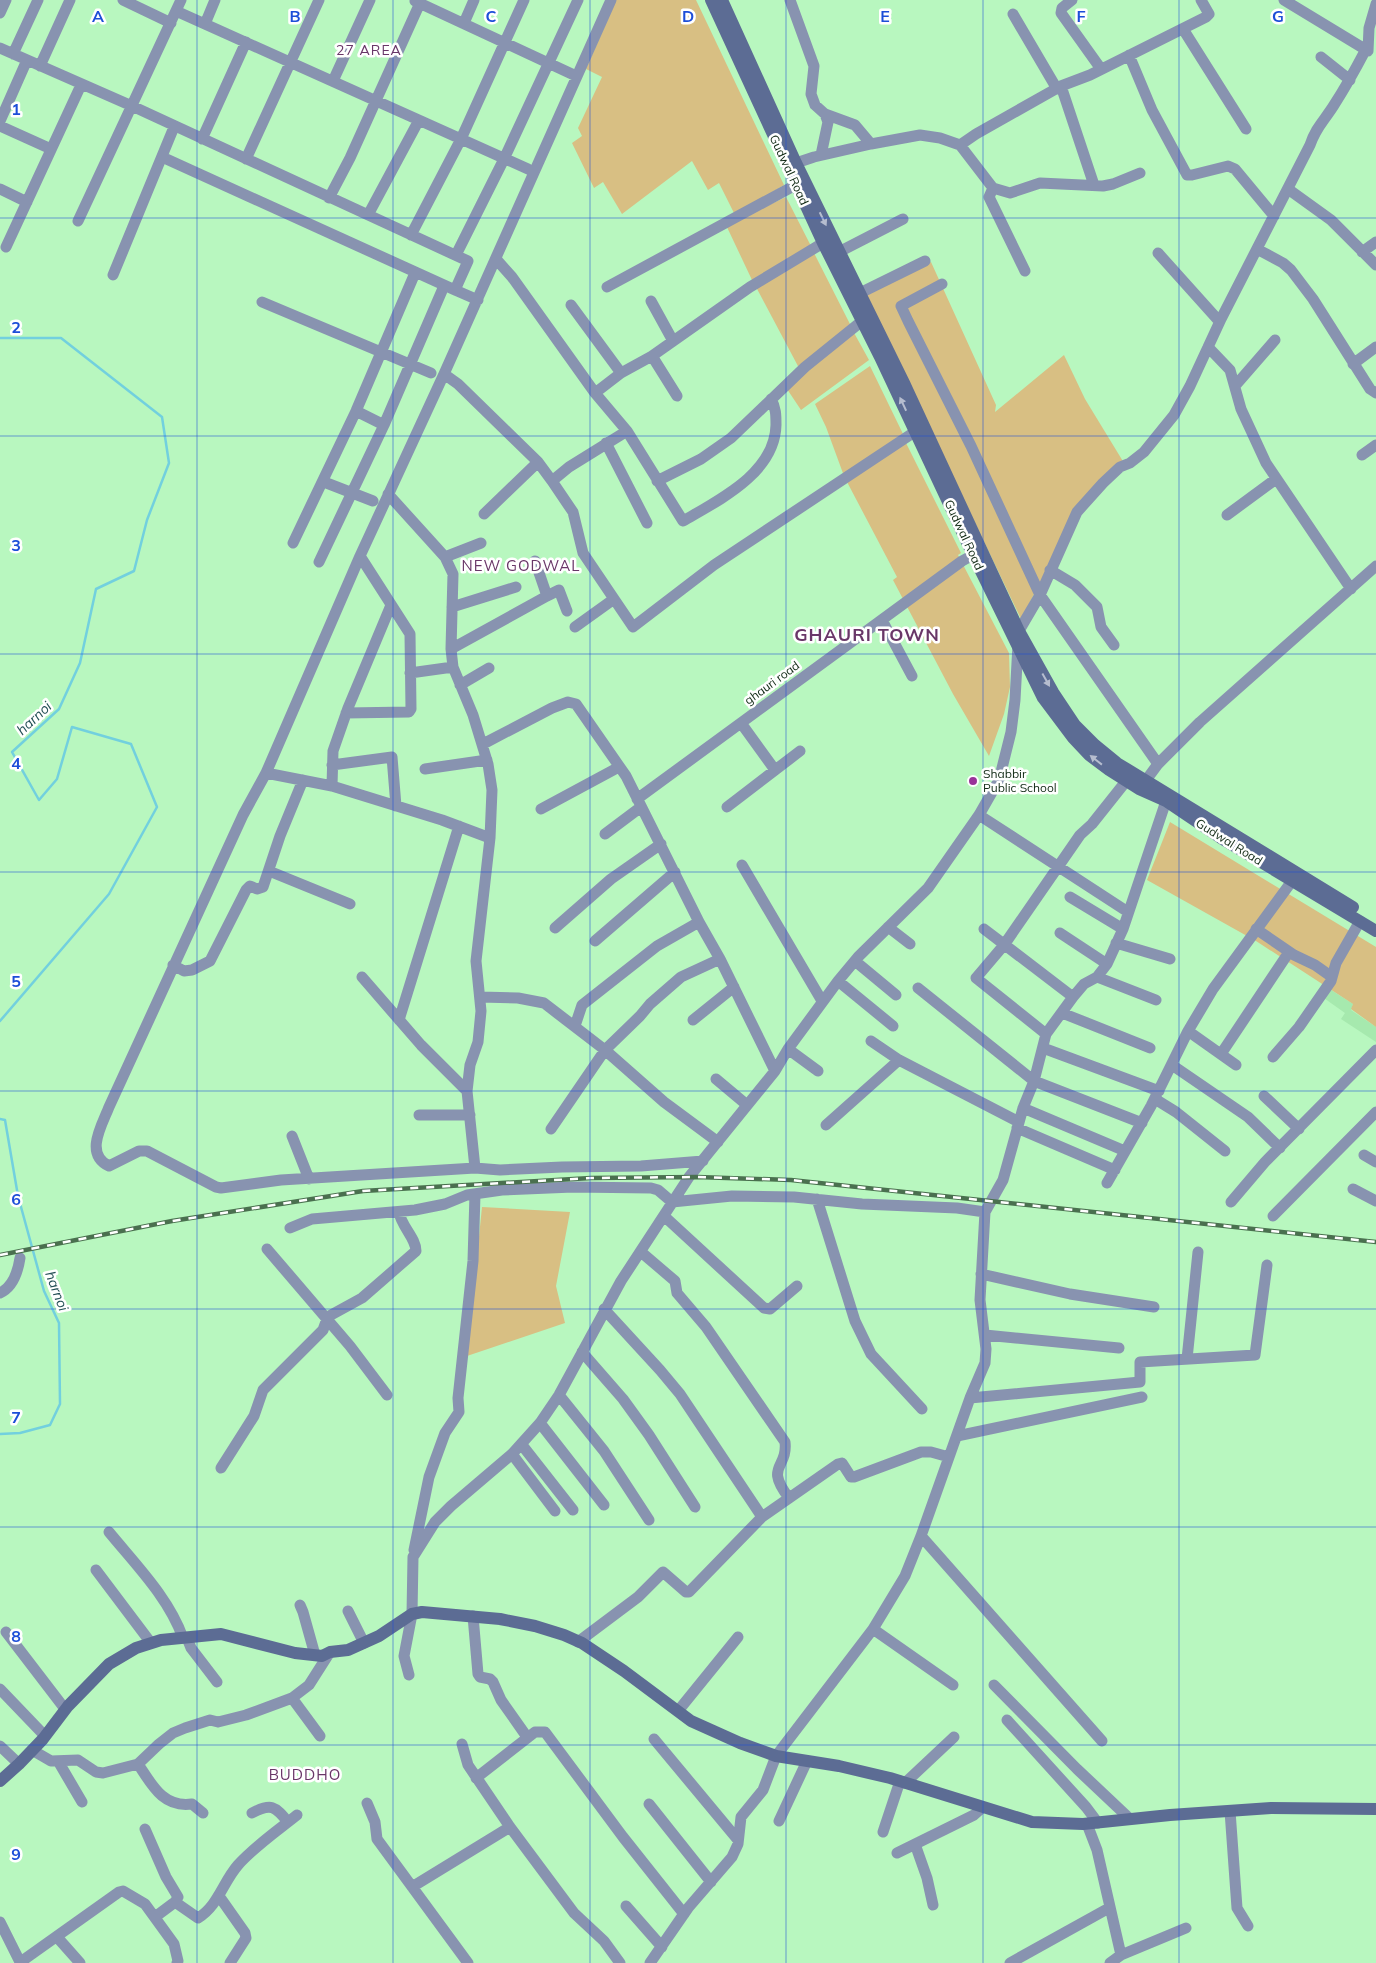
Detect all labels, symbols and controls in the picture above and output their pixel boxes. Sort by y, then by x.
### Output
text: A [92,6,104,26]
text: B [289,6,301,26]
text: C [486,6,497,26]
text: D [682,6,694,26]
text: E [880,6,890,26]
text: F [1076,6,1086,26]
text: G [1272,6,1284,26]
district label: 27 AREA [336,41,402,59]
text: 1 [11,99,21,119]
street label: Gudwal Road [767,132,812,207]
one-way arrow [819,212,827,226]
text: 2 [11,317,21,337]
one-way arrow [899,397,907,411]
street label: Gudwal Road [942,497,987,572]
text: 3 [11,535,21,555]
district label: NEW GODWAL [461,556,581,575]
district label: GHAURI TOWN [794,623,940,646]
street label: ghauri road [741,658,802,708]
one-way arrow [1042,674,1051,687]
water label: harnoi [13,697,56,739]
text: 4 [11,753,21,773]
one-way arrow [1089,755,1103,765]
place label: Shabbir Public School [983,766,1057,795]
marker: Shabbir Public School [967,775,979,787]
street label: Gudwal Road [1193,815,1265,868]
text: 5 [11,971,21,991]
text: 6 [11,1189,21,1209]
water label: harnoi [41,1269,73,1314]
text: 7 [11,1407,21,1427]
text: 8 [11,1626,21,1646]
district label: BUDDHO [269,1765,341,1784]
text: 9 [11,1844,21,1864]

